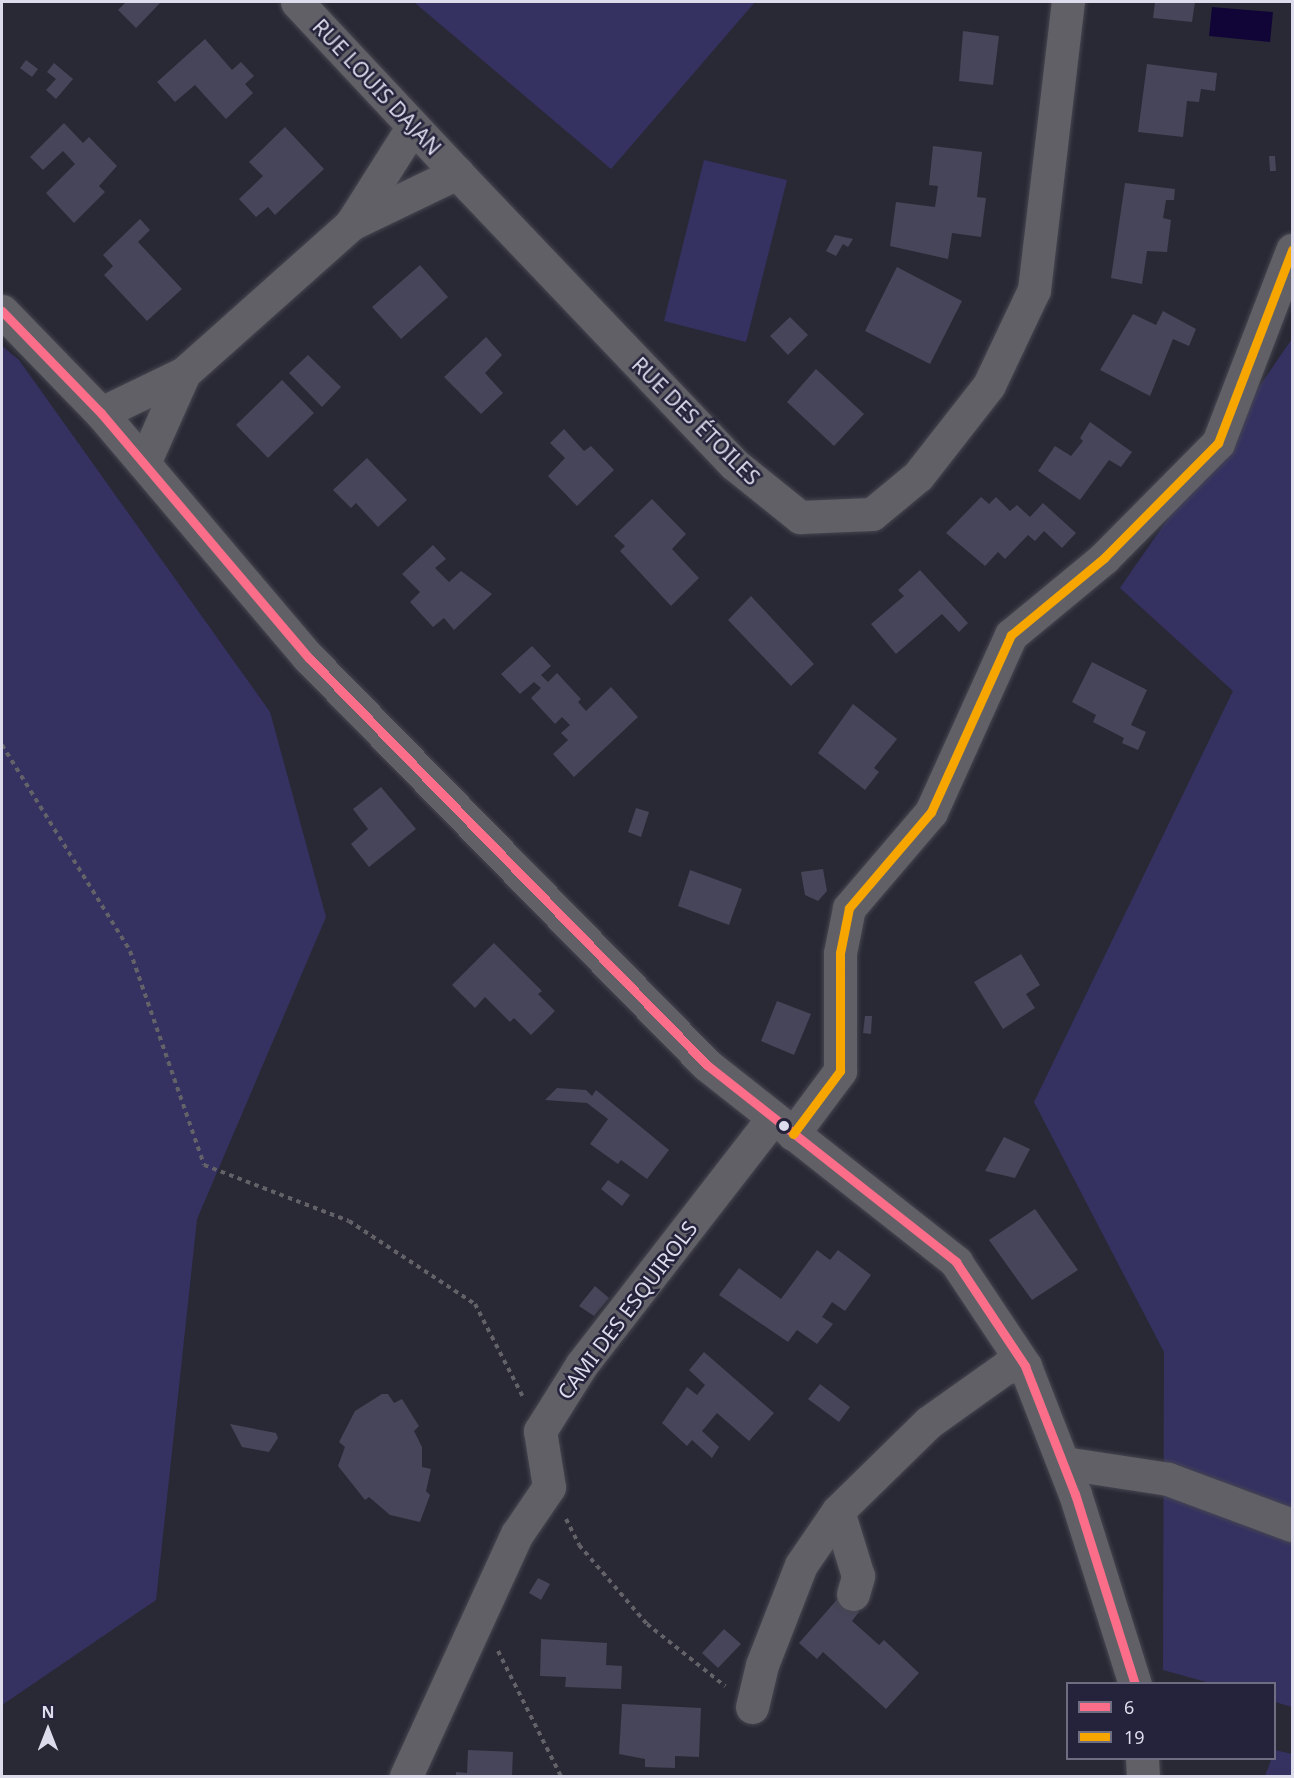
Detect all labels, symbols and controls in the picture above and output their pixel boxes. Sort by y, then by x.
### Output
street label: RUE LOUIS DAJAN [308,14,446,160]
street label: RUE DES ÉTOILES [627,352,765,490]
unlabelled marker [778,1120,790,1132]
street label: CAMI DES ESQUIROLS [552,1216,702,1404]
legend [1066,1682,1276,1760]
text: 6 [1124,1695,1134,1719]
north arrow [18,1700,78,1760]
text: N [41,1701,55,1723]
text: 19 [1124,1725,1145,1749]

